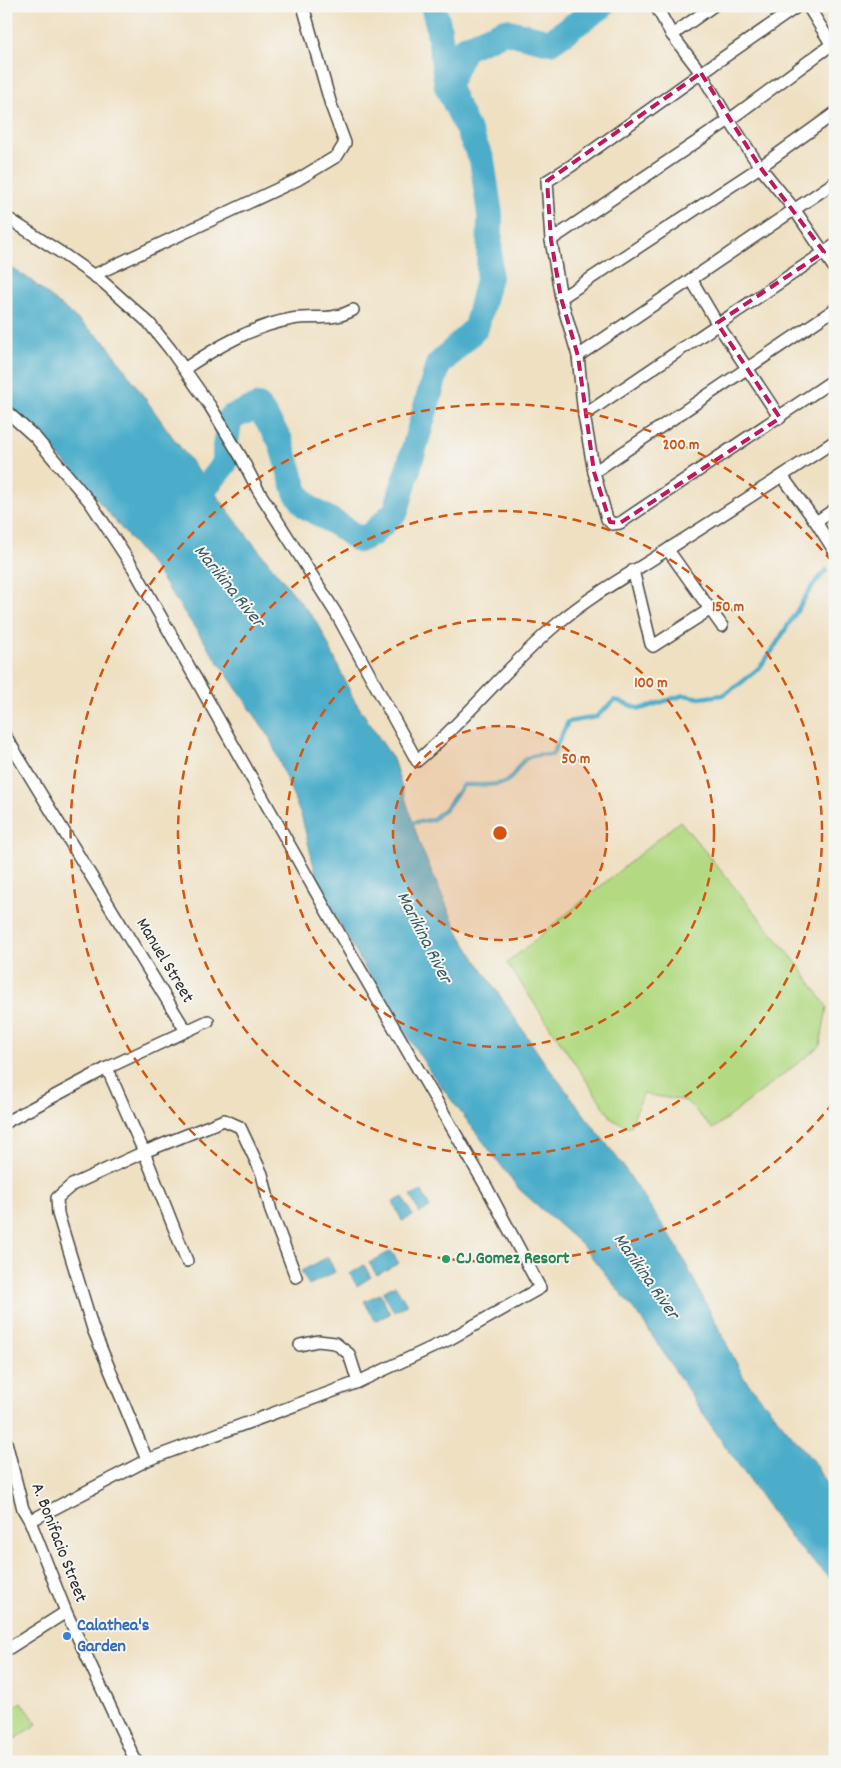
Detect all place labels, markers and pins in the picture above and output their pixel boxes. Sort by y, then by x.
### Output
centre of rings [491,824,509,842]
place label: CJ Gomez Resort [456,1247,570,1272]
marker: CJ Gomez Resort [440,1253,452,1265]
place label: Calathea's Garden [77,1614,150,1660]
marker: Calathea's Garden [61,1630,73,1642]

